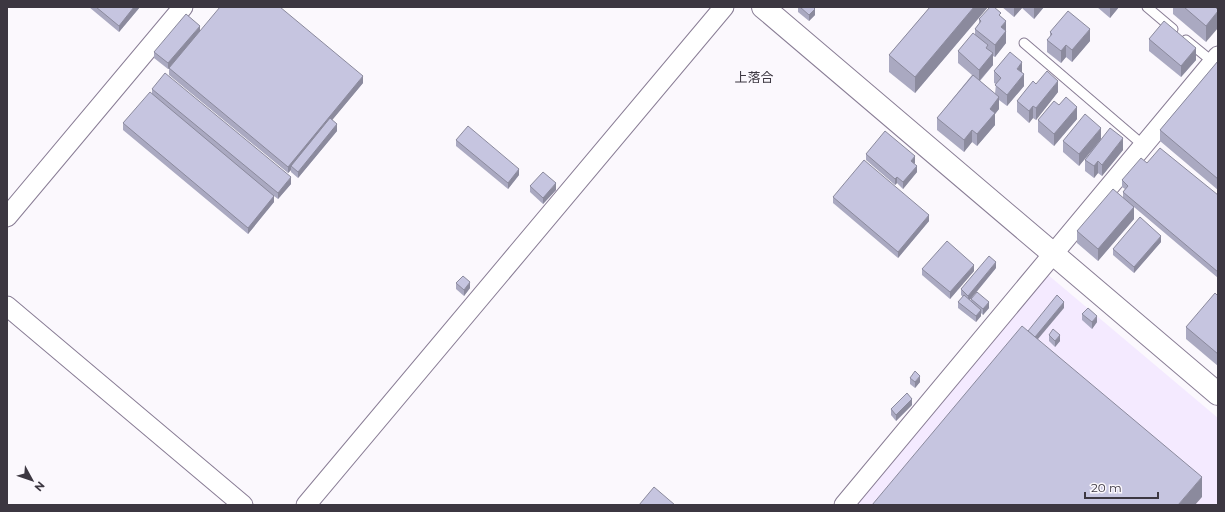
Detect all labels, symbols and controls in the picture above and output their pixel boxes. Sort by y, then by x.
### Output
district label: 上落合 [734,69,774,85]
north arrow [12,460,52,500]
scale bar [1085,474,1158,500]
text: N [31,479,48,494]
text: 20 m [1091,480,1122,495]

